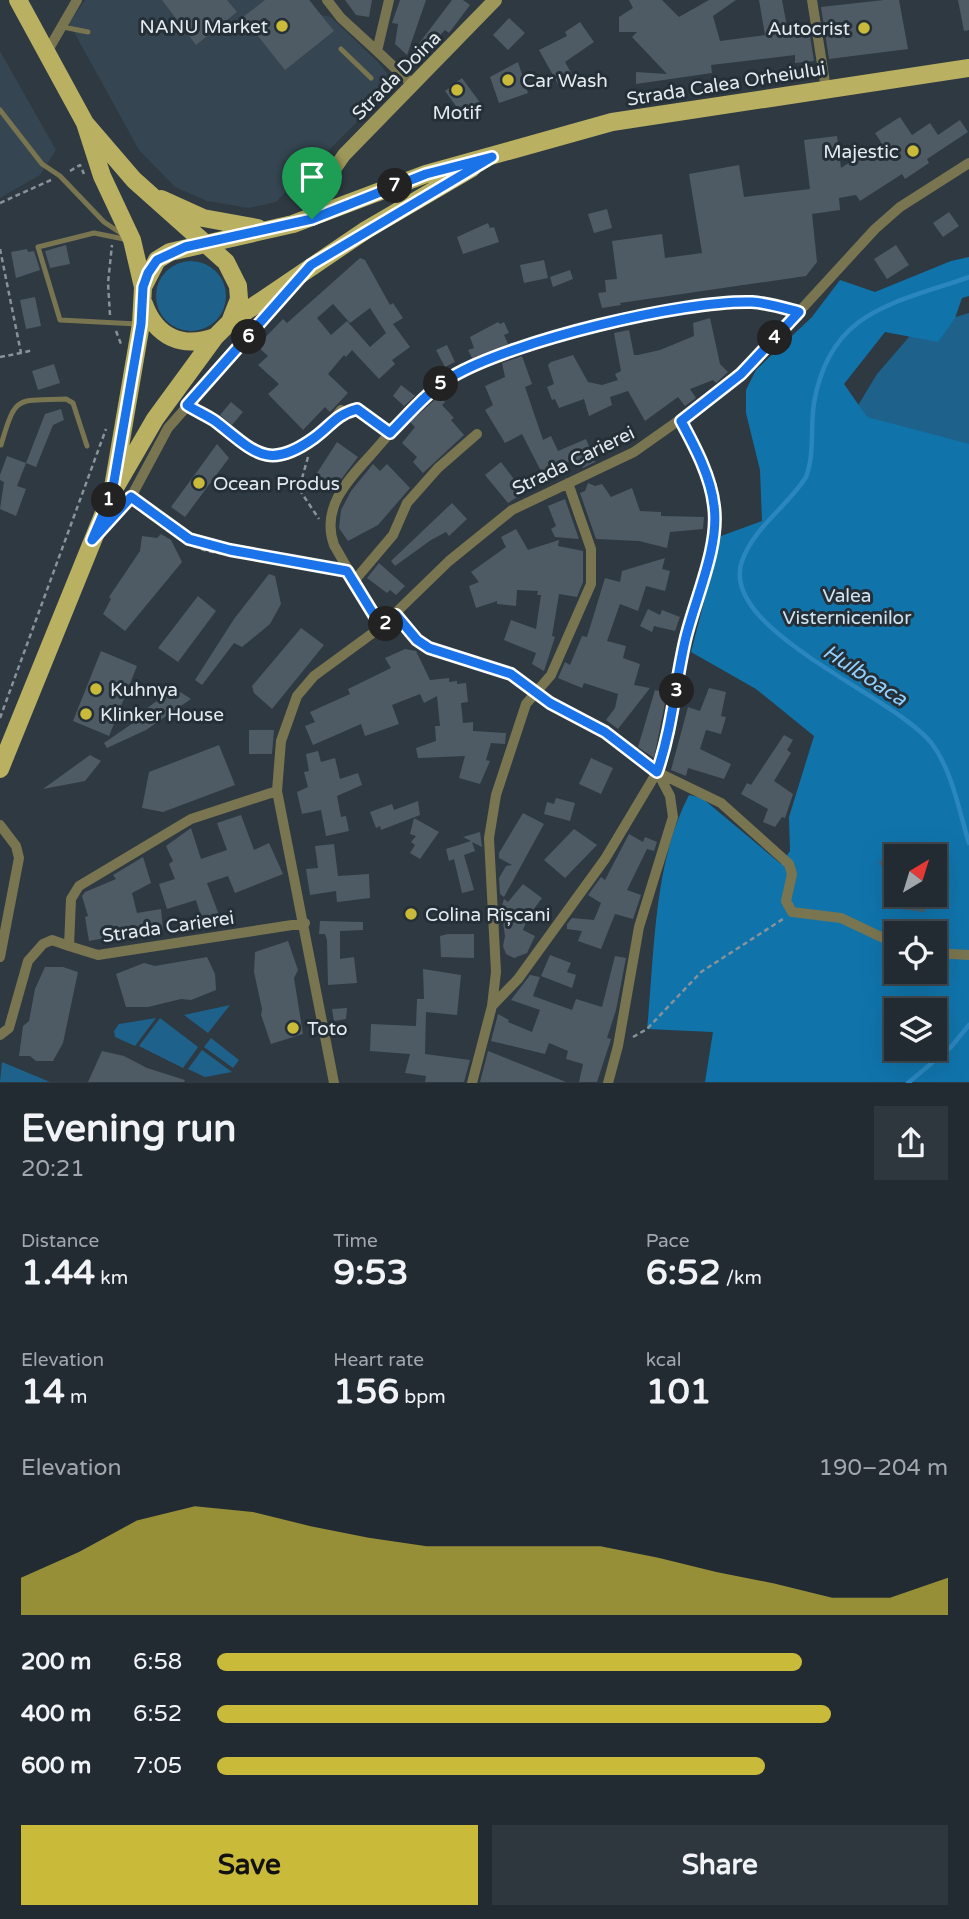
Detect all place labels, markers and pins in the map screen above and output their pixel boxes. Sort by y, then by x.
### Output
place label: NANU Market [139,16,268,38]
marker: NANU Market [274,18,290,34]
place label: Autocrist [767,18,850,40]
marker: Autocrist [856,20,872,36]
place label: Car Wash [522,70,608,92]
marker: Car Wash [500,72,516,88]
marker: Motif [449,82,465,98]
place label: Motif [433,102,482,124]
place label: Majestic [823,141,899,163]
marker: Majestic [905,143,921,159]
pin [282,147,342,219]
pin: 7 [378,168,412,204]
pin: 6 [232,320,266,354]
pin: 4 [758,320,792,356]
pin: 5 [424,366,458,402]
place label: Ocean Produs [213,473,340,495]
marker: Ocean Produs [191,475,207,491]
pin: 1 [92,482,126,518]
pin: 2 [368,606,404,642]
pin: 3 [660,674,694,708]
place label: Kuhnya [110,679,178,701]
marker: Kuhnya [88,681,104,697]
place label: Klinker House [100,704,224,726]
marker: Klinker House [78,706,94,722]
place label: Colina Rîșcani [425,904,551,926]
marker: Colina Rîșcani [403,906,419,922]
place label: Toto [307,1018,348,1040]
marker: Toto [285,1020,301,1036]

